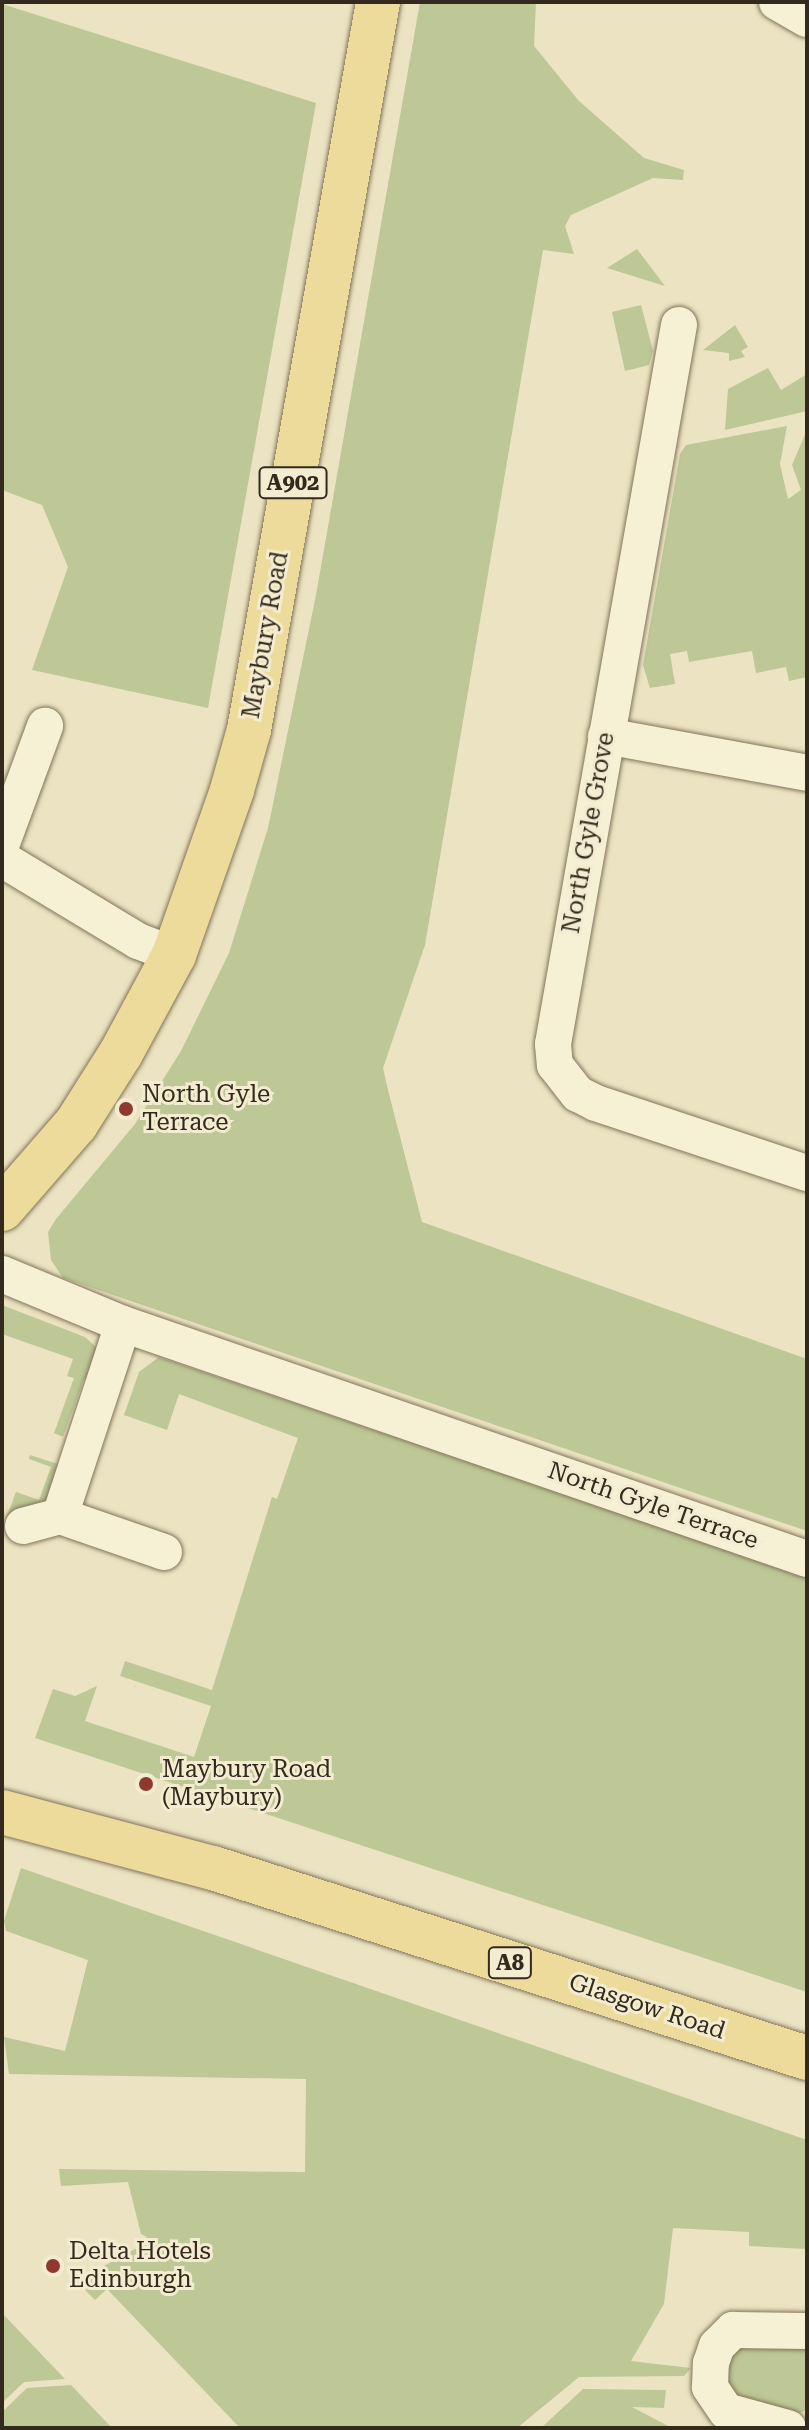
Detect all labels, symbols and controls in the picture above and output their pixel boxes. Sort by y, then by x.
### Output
road number: A902 [257,465,329,501]
street label: Maybury Road [237,549,295,721]
street label: North Gyle Grove [557,730,621,936]
place label: North Gyle Terrace [142,1081,270,1137]
marker: North Gyle Terrace [117,1100,135,1118]
street label: North Gyle Terrace [544,1456,762,1556]
place label: Maybury Road (Maybury) [162,1756,331,1812]
marker: Maybury Road (Maybury) [137,1775,155,1793]
road number: A8 [486,1945,534,1981]
street label: Glasgow Road [565,1968,729,2046]
place label: Delta Hotels Edinburgh [69,2238,211,2294]
marker: Delta Hotels Edinburgh [44,2257,62,2275]

